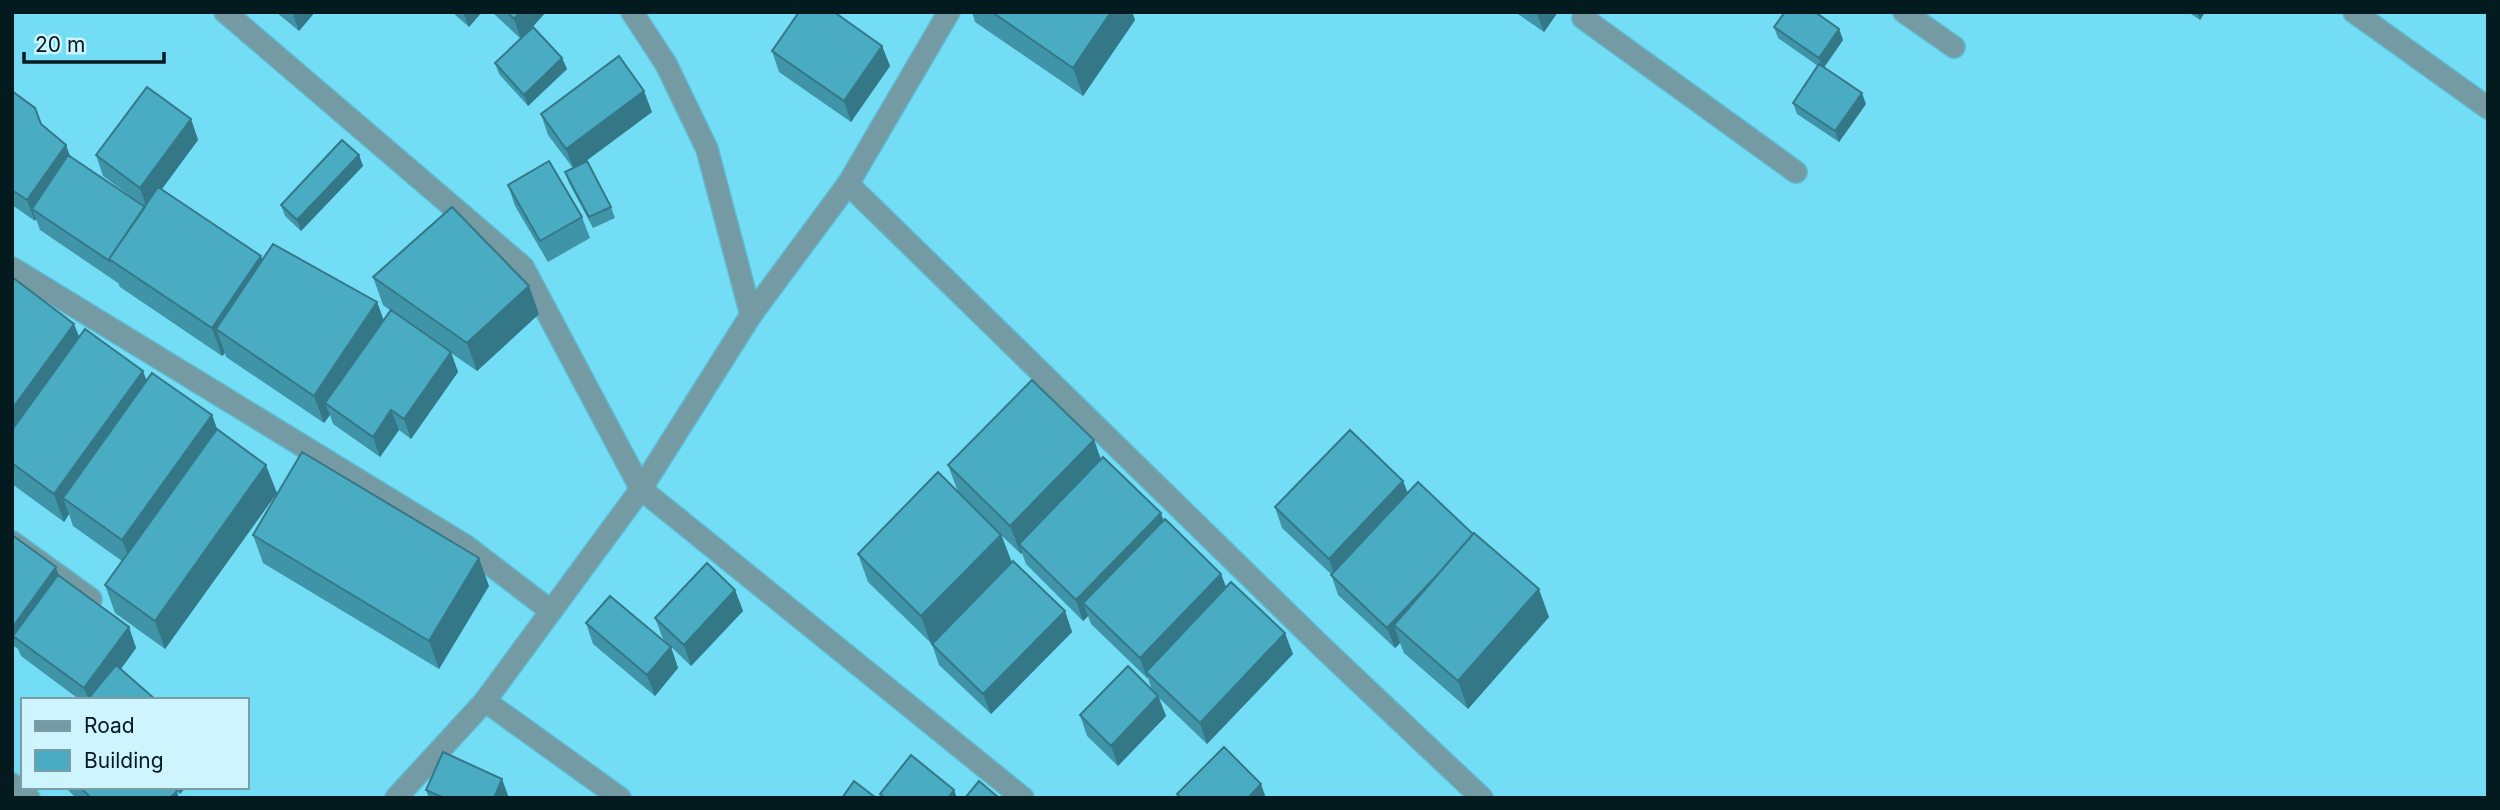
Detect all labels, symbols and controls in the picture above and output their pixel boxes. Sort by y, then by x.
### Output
scale bar [24,21,164,65]
text: 20 m [35,32,85,57]
legend [21,698,248,789]
text: Road [84,713,135,738]
text: Building [84,748,164,773]

